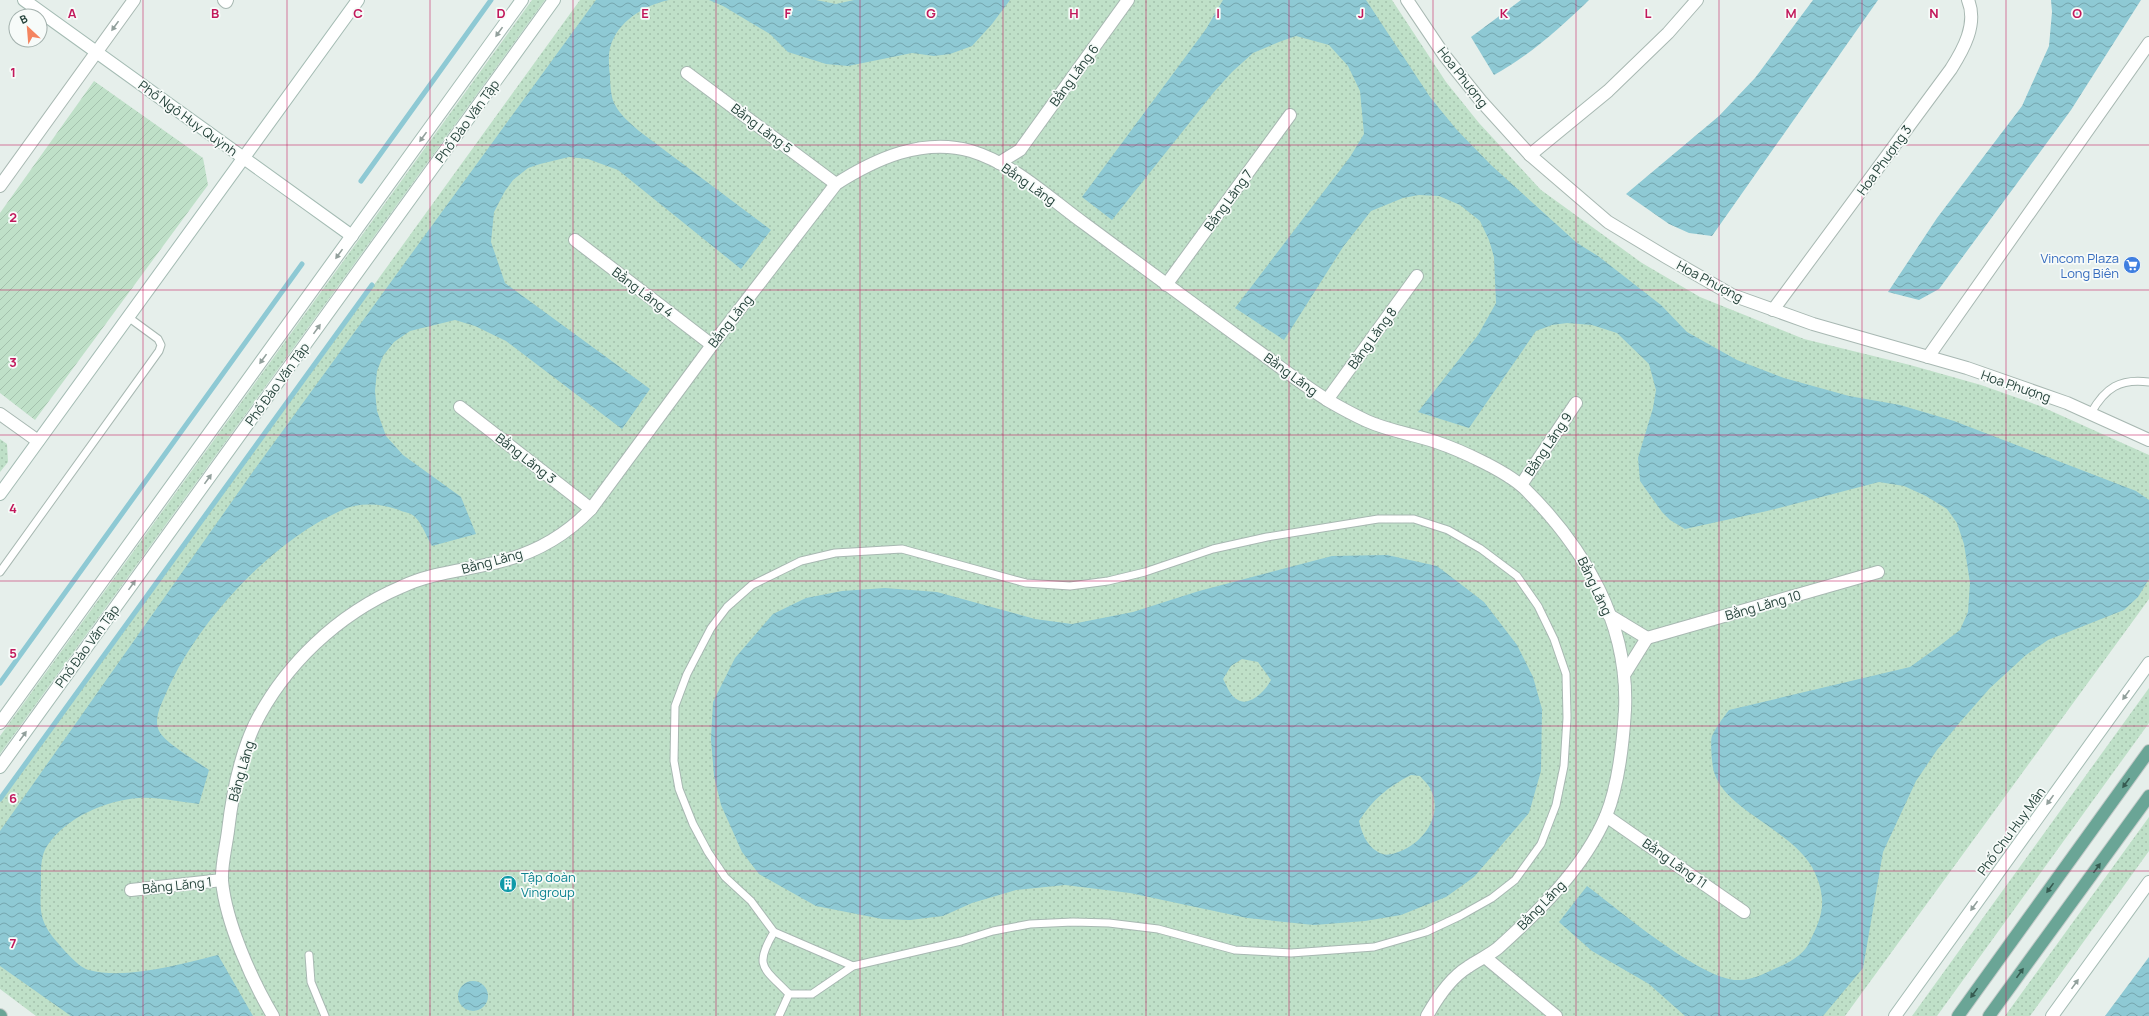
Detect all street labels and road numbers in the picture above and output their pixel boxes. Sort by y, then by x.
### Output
street label: Bằng Lăng 6 [1045,40,1103,110]
street label: Hoa Phượng [1433,43,1493,111]
street label: Phố Ngô Huy Quỳnh [135,76,241,160]
street label: Phố Đào Văn Tập [431,76,503,166]
street label: Bằng Lăng 5 [728,99,796,157]
street label: Hoa Phượng 3 [1852,121,1916,199]
street label: Bằng Lăng [998,159,1060,209]
street label: Bằng Lăng 7 [1200,166,1256,234]
street label: Hoa Phượng [1674,256,1746,306]
street label: Bằng Lăng 4 [609,263,678,321]
street label: Bằng Lăng [704,291,756,351]
street label: Bằng Lăng 8 [1343,303,1401,373]
street label: Phố Đào Văn Tập [241,339,313,429]
street label: Bằng Lăng [1260,348,1322,400]
street label: Hoa Phượng [1979,366,2053,406]
street label: Bằng Lăng 9 [1520,409,1576,479]
street label: Bằng Lăng 3 [492,429,560,487]
street label: Bằng Lăng [459,544,525,578]
street label: Bằng Lăng [1574,554,1616,618]
street label: Bằng Lăng 10 [1723,586,1803,624]
street label: Phố Đào Văn Tập [51,601,123,691]
street label: Bằng Lăng [224,738,258,804]
street label: Phố Chu Huy Mân [1973,783,2049,879]
street label: Bằng Lăng 11 [1639,834,1711,892]
street label: Bằng Lăng 1 [141,872,213,898]
street label: Bằng Lăng [1513,876,1569,934]

